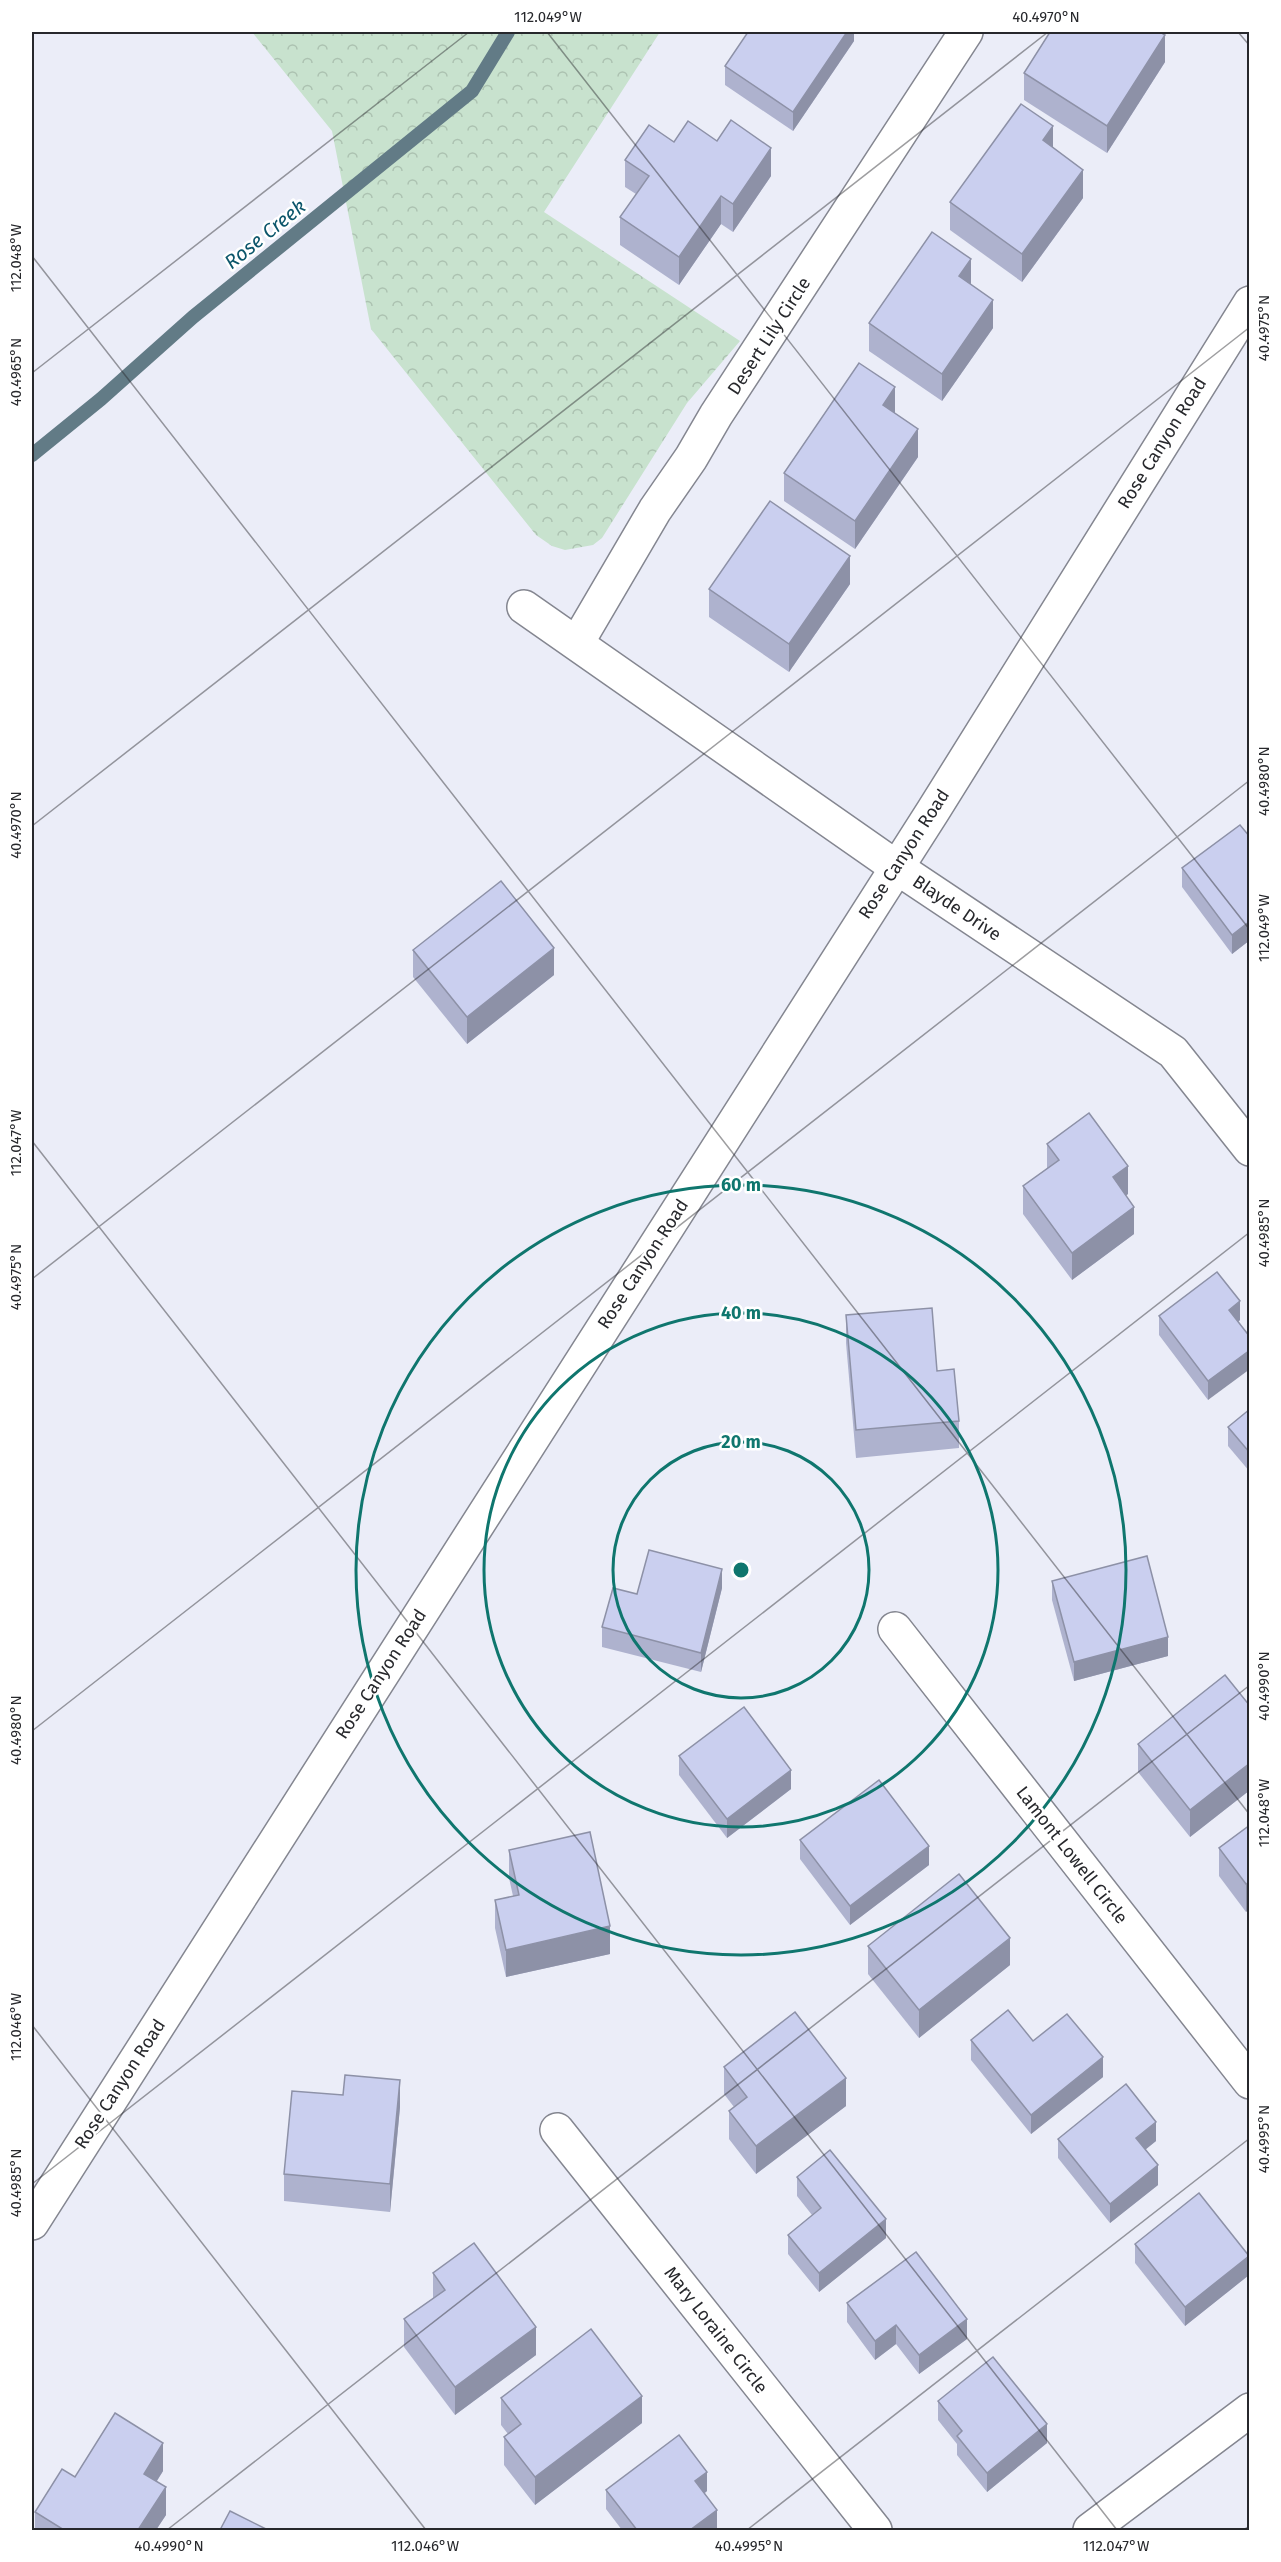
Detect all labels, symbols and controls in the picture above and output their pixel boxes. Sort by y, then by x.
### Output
text: 112.049°W [514,8,582,26]
text: 40.4970°N [1012,8,1080,26]
water label: Rose Creek [220,194,310,274]
text: 112.048°W [7,223,25,292]
street label: Desert Lily Circle [723,273,815,399]
text: 40.4975°N [1255,295,1273,361]
text: 40.4965°N [7,338,25,406]
street label: Rose Canyon Road [1113,373,1211,513]
text: 40.4980°N [1255,746,1273,816]
street label: Rose Canyon Road [854,785,954,923]
text: 40.4970°N [7,791,25,859]
street label: Blayde Drive [909,870,1005,946]
text: 112.049°W [1255,894,1273,962]
text: 112.047°W [7,1109,25,1176]
text: 60 m [721,1174,761,1196]
street label: Rose Canyon Road [593,1195,693,1333]
text: 40.4985°N [1255,1199,1273,1267]
text: 40.4975°N [7,1244,25,1310]
text: 40 m [721,1302,761,1324]
text: 20 m [721,1431,761,1453]
centre of rings [731,1560,751,1580]
street label: Rose Canyon Road [331,1605,431,1743]
text: 40.4990°N [1255,1651,1273,1721]
text: 40.4980°N [7,1695,25,1765]
text: 112.048°W [1255,1778,1273,1847]
street label: Lamont Lowell Circle [1011,1782,1133,1928]
text: 112.046°W [7,1992,25,2061]
street label: Rose Canyon Road [70,2015,170,2153]
text: 40.4995°N [1255,2105,1273,2173]
text: 40.4985°N [7,2149,25,2217]
street label: Mary Loraine Circle [660,2262,772,2398]
text: 40.4990°N [134,2537,204,2555]
text: 112.046°W [391,2537,460,2555]
text: 40.4995°N [715,2537,783,2555]
text: 112.047°W [1083,2537,1150,2555]

